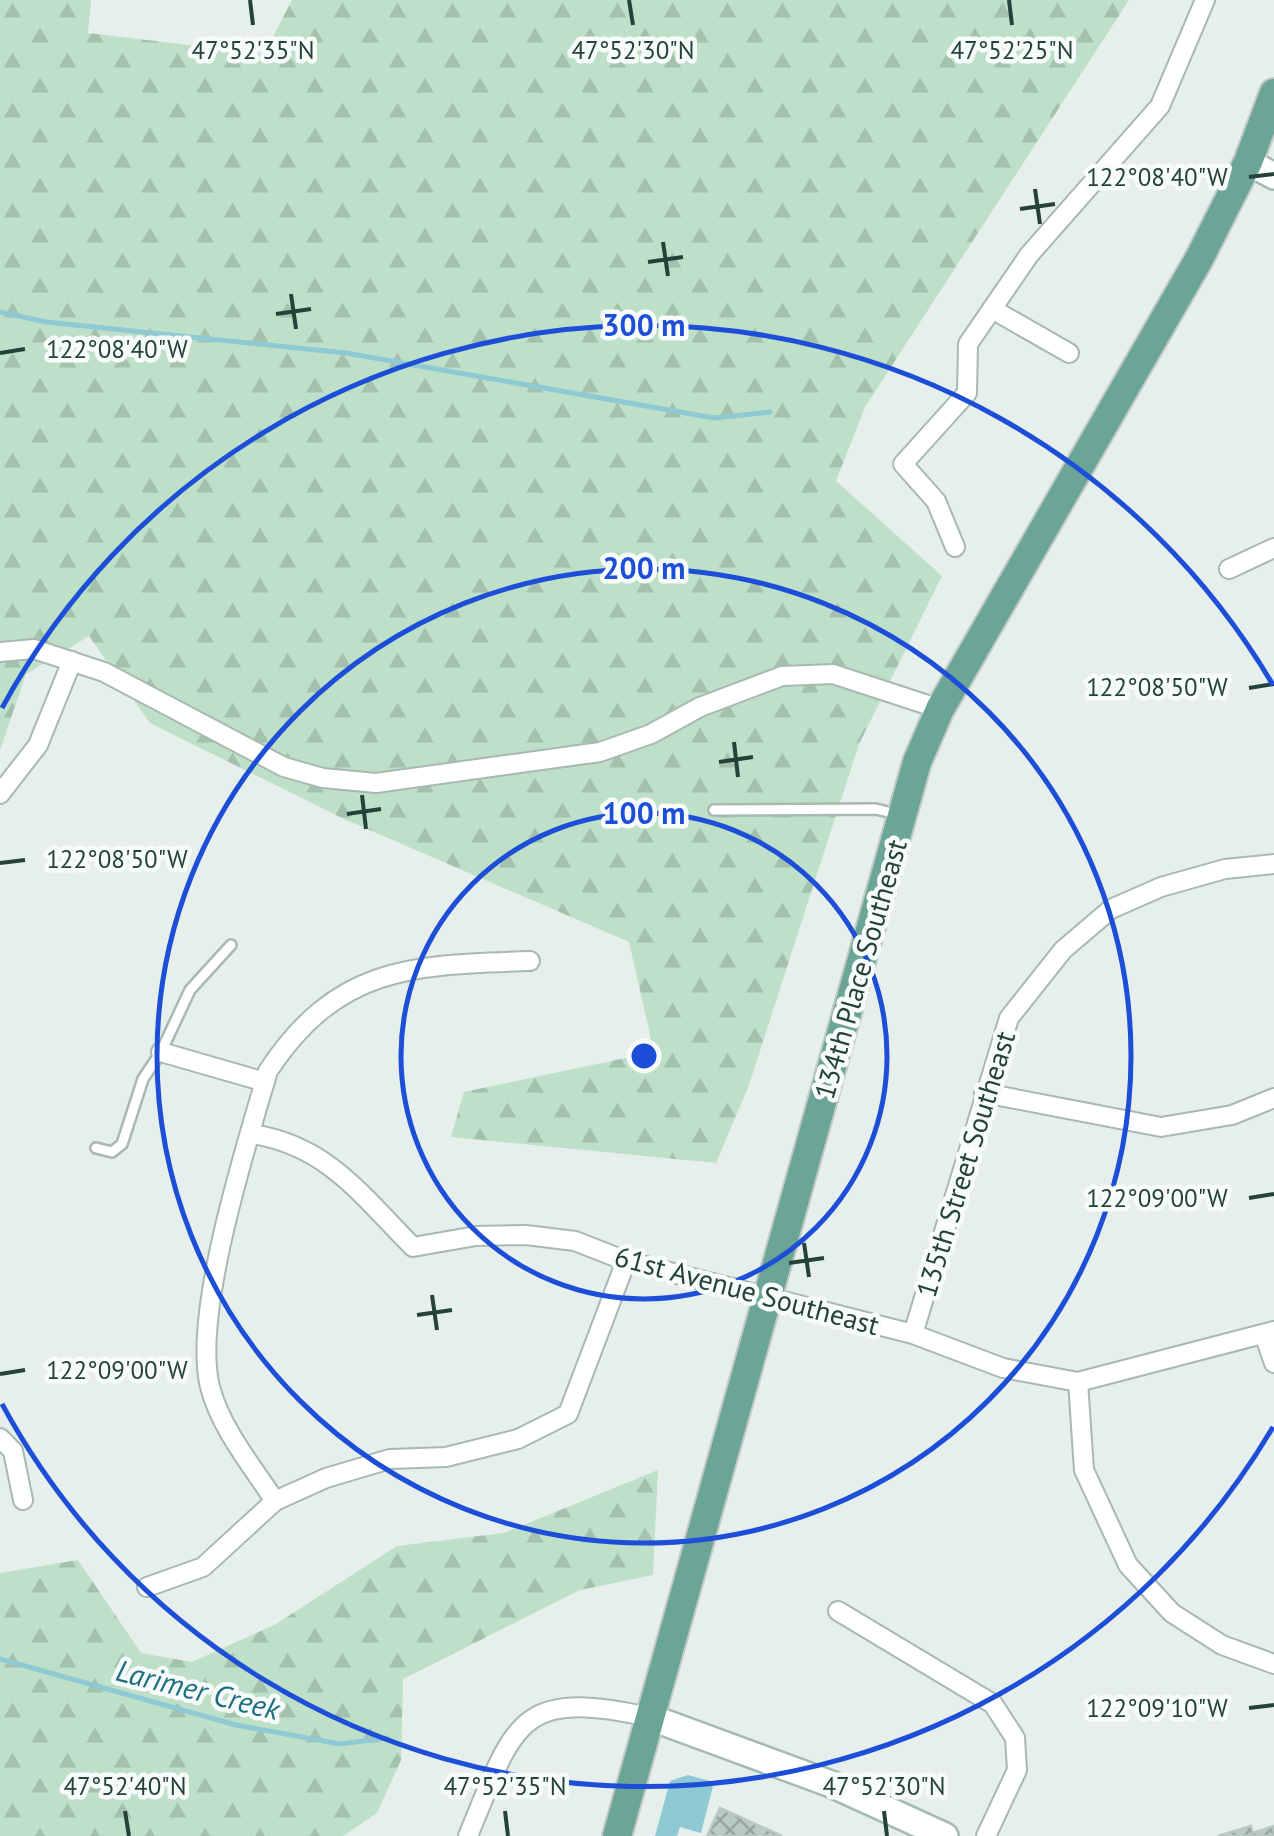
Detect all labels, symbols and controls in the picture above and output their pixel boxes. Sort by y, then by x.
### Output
text: 47°52'35"N [191,34,315,66]
text: 47°52'30"N [571,34,695,66]
text: 47°52'25"N [950,34,1074,66]
text: 122°08'40"W [1086,161,1228,193]
text: 300 m [603,305,685,344]
text: 122°08'40"W [46,333,188,365]
text: 200 m [603,548,685,587]
text: 122°08'50"W [1086,671,1228,703]
text: 100 m [603,793,685,832]
street label: 134th Place Southeast [805,834,915,1103]
text: 122°08'50"W [46,843,188,875]
street label: 135th Street Southeast [907,1026,1023,1301]
centre of rings [626,1038,662,1074]
text: 122°09'00"W [1086,1182,1228,1214]
street label: 61st Avenue Southeast [611,1237,884,1343]
text: 122°09'00"W [46,1354,188,1386]
water label: Larimer Creek [112,1650,285,1728]
text: 122°09'10"W [1086,1692,1228,1724]
text: 47°52'40"N [63,1770,187,1802]
text: 47°52'35"N [443,1770,567,1802]
text: 47°52'30"N [822,1770,946,1802]

